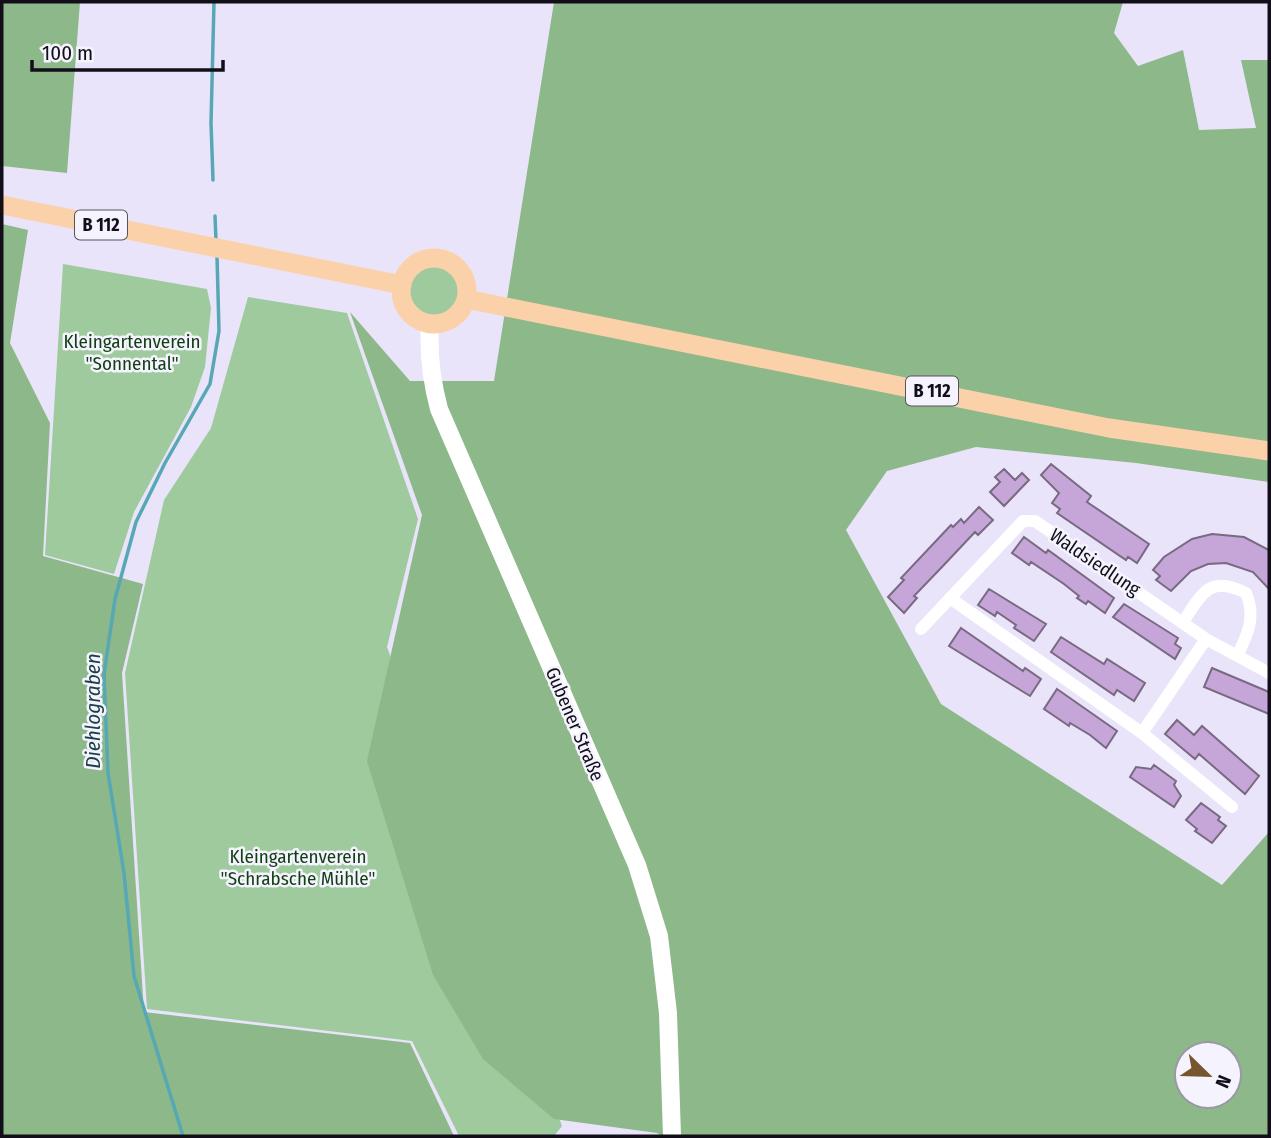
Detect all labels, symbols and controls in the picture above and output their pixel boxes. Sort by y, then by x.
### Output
scale bar [32,28,222,72]
text: 100 m [42,40,93,66]
road number: B 112 [75,210,127,240]
park label: Kleingartenverein "Sonnental" [64,330,200,375]
road number: B 112 [906,376,958,405]
street label: Waldsiedlung [1045,523,1145,601]
water label: Diehlograben [80,653,106,769]
street label: Gubener Straße [541,664,609,784]
park label: Kleingartenverein "Schrabsche Mühle" [220,845,376,890]
north arrow [1173,1040,1243,1110]
text: N [1210,1072,1236,1091]

